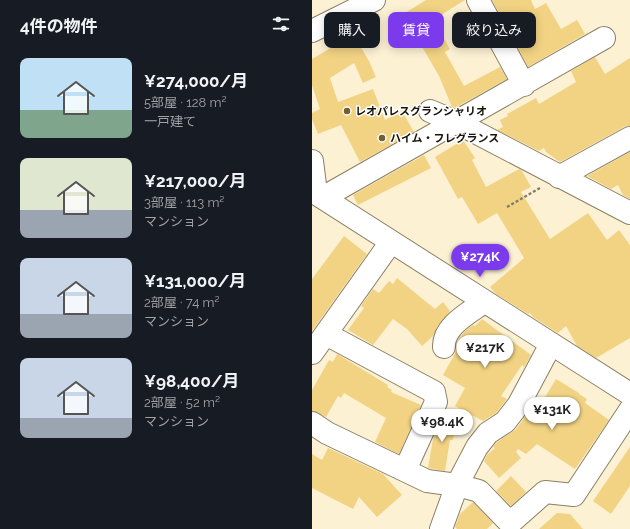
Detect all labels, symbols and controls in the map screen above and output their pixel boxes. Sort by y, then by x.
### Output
chip: 購入 [324,12,380,48]
chip: 賃貸 [388,12,444,48]
chip: 絞り込み [452,12,536,48]
icon: filters [270,13,292,35]
text: 4件の物件 [20,16,98,36]
text: ¥274,000/月 [144,71,248,91]
icon: home [52,74,100,122]
text: 5部屋 · 128 m² [144,95,227,110]
place label: レオパレスグランシャリオ [355,105,487,118]
marker: レオパレスグランシャリオ [342,106,352,116]
text: 一戸建て [144,114,196,129]
place label: ハイム・フレグランス [390,132,499,145]
marker: ハイム・フレグランス [377,133,387,143]
text: ¥217,000/月 [144,171,247,191]
icon: home [52,174,100,222]
text: 3部屋 · 113 m² [144,195,224,210]
text: マンション [144,214,209,229]
pin: ¥274K [452,244,508,278]
text: ¥274K [460,249,500,264]
text: ¥131,000/月 [144,271,246,291]
icon: home [52,274,100,322]
text: 2部屋 · 74 m² [144,295,220,310]
text: マンション [144,314,209,329]
pin: ¥217K [457,335,513,369]
text: ¥217K [465,340,505,355]
text: ¥98,400/月 [144,371,240,391]
icon: home [52,374,100,422]
text: 2部屋 · 52 m² [144,395,220,410]
pin: ¥131K [524,397,580,431]
text: ¥131K [533,402,571,417]
pin: ¥98.4K [409,409,475,443]
text: マンション [144,414,209,429]
text: ¥98.4K [420,414,464,429]

